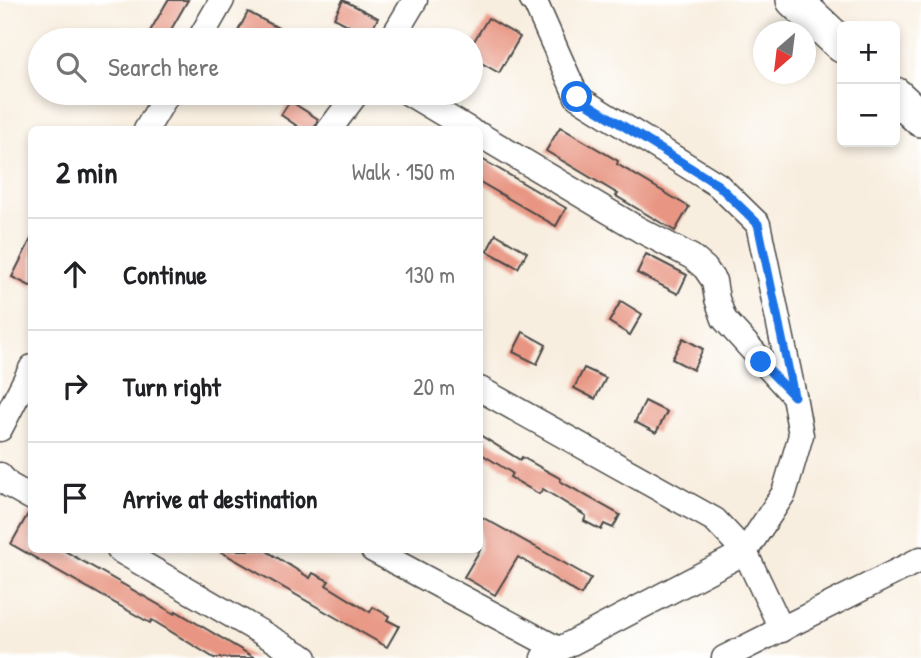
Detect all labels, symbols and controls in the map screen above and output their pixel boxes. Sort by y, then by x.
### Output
north arrow [753,21,816,84]
map controls [837,21,900,147]
button: + [837,21,900,84]
search box [28,28,483,105]
icon: search [52,48,90,86]
text: Search here [108,49,219,84]
route start [561,81,592,112]
button: − [837,84,900,147]
text: 2 min [56,152,118,192]
text: Walk · 150 m [352,156,455,187]
icon: ahead [56,255,94,293]
text: Continue [123,257,207,292]
text: 130 m [405,259,455,290]
route end [745,346,776,377]
icon: right [56,367,94,405]
text: Turn right [123,369,221,404]
text: 20 m [413,371,455,402]
icon: arrive [56,479,94,517]
text: Arrive at destination [123,481,318,516]

